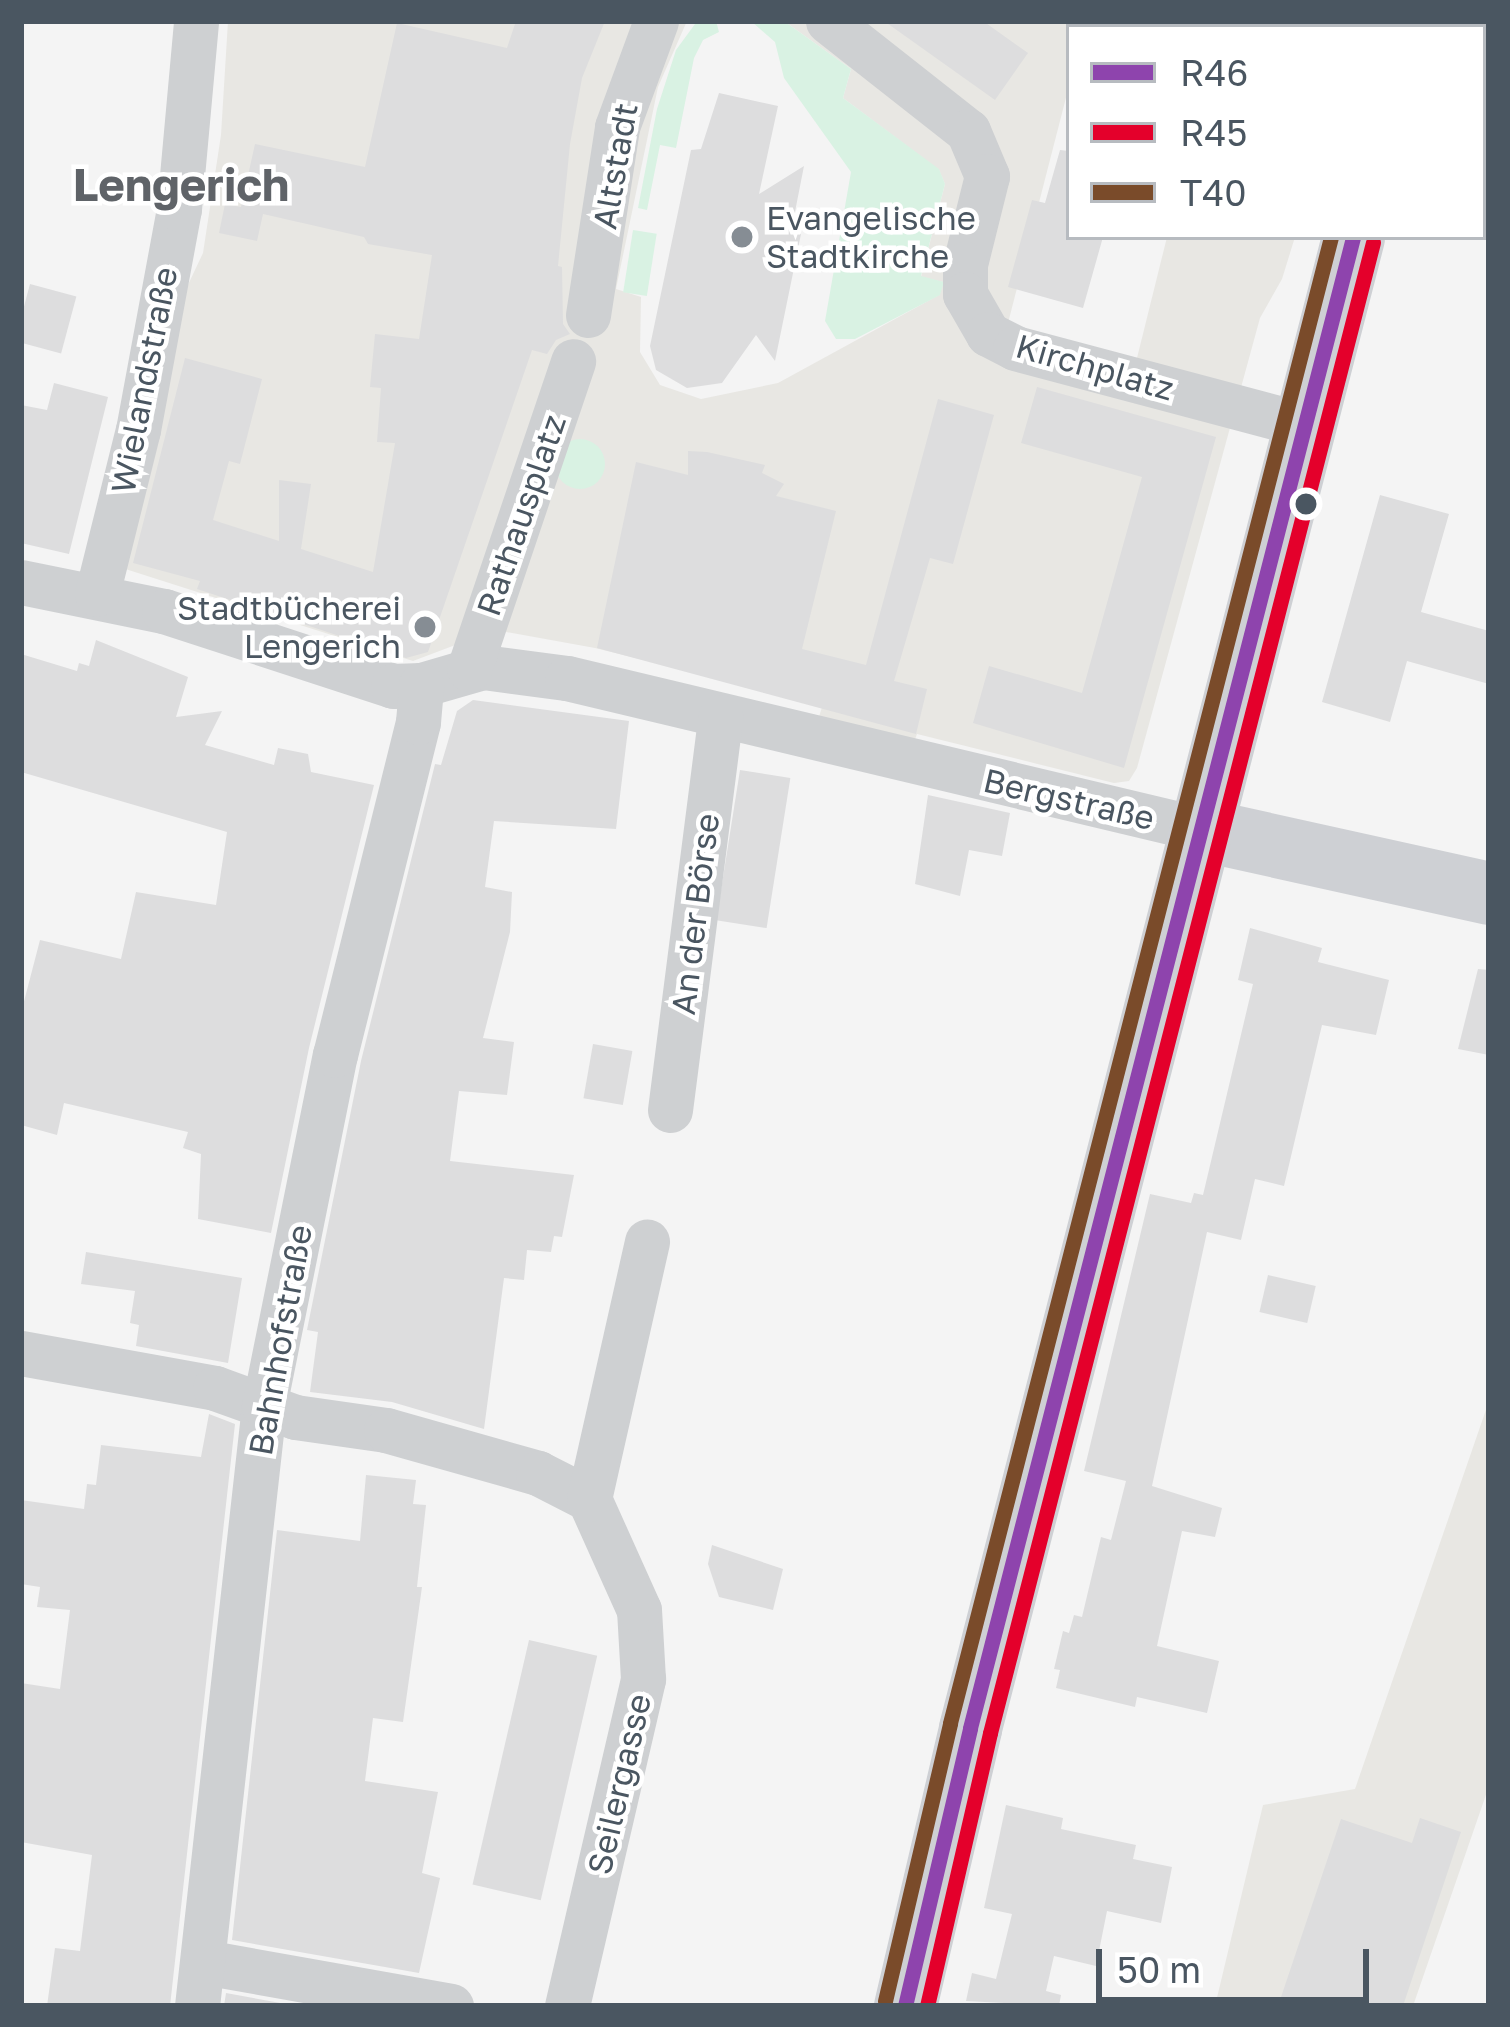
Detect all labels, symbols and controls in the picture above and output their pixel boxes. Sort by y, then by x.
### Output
legend [1066,24,1486,240]
text: R46 [1180,51,1248,94]
street label: Altstadt [584,100,646,232]
text: R45 [1180,111,1247,154]
district label: Lengerich [73,158,289,212]
text: T40 [1180,171,1247,214]
place label: Evangelische Stadtkirche [766,198,976,276]
marker: Evangelische Stadtkirche [729,224,755,250]
street label: Wielandstraße [103,264,185,496]
street label: Kirchplatz [1012,326,1178,408]
street label: Rathausplatz [468,409,574,621]
unlabelled marker [1295,493,1317,515]
place label: Stadtbücherei Lengerich [177,588,401,666]
marker: Stadtbücherei Lengerich [412,614,438,640]
street label: Bergstraße [980,760,1158,838]
street label: An der Börse [663,811,727,1017]
street label: Bahnhofstraße [240,1222,320,1458]
street label: Seilergasse [579,1690,659,1878]
scale bar [1102,1925,1375,1999]
text: 50 m [1117,1948,1201,1991]

